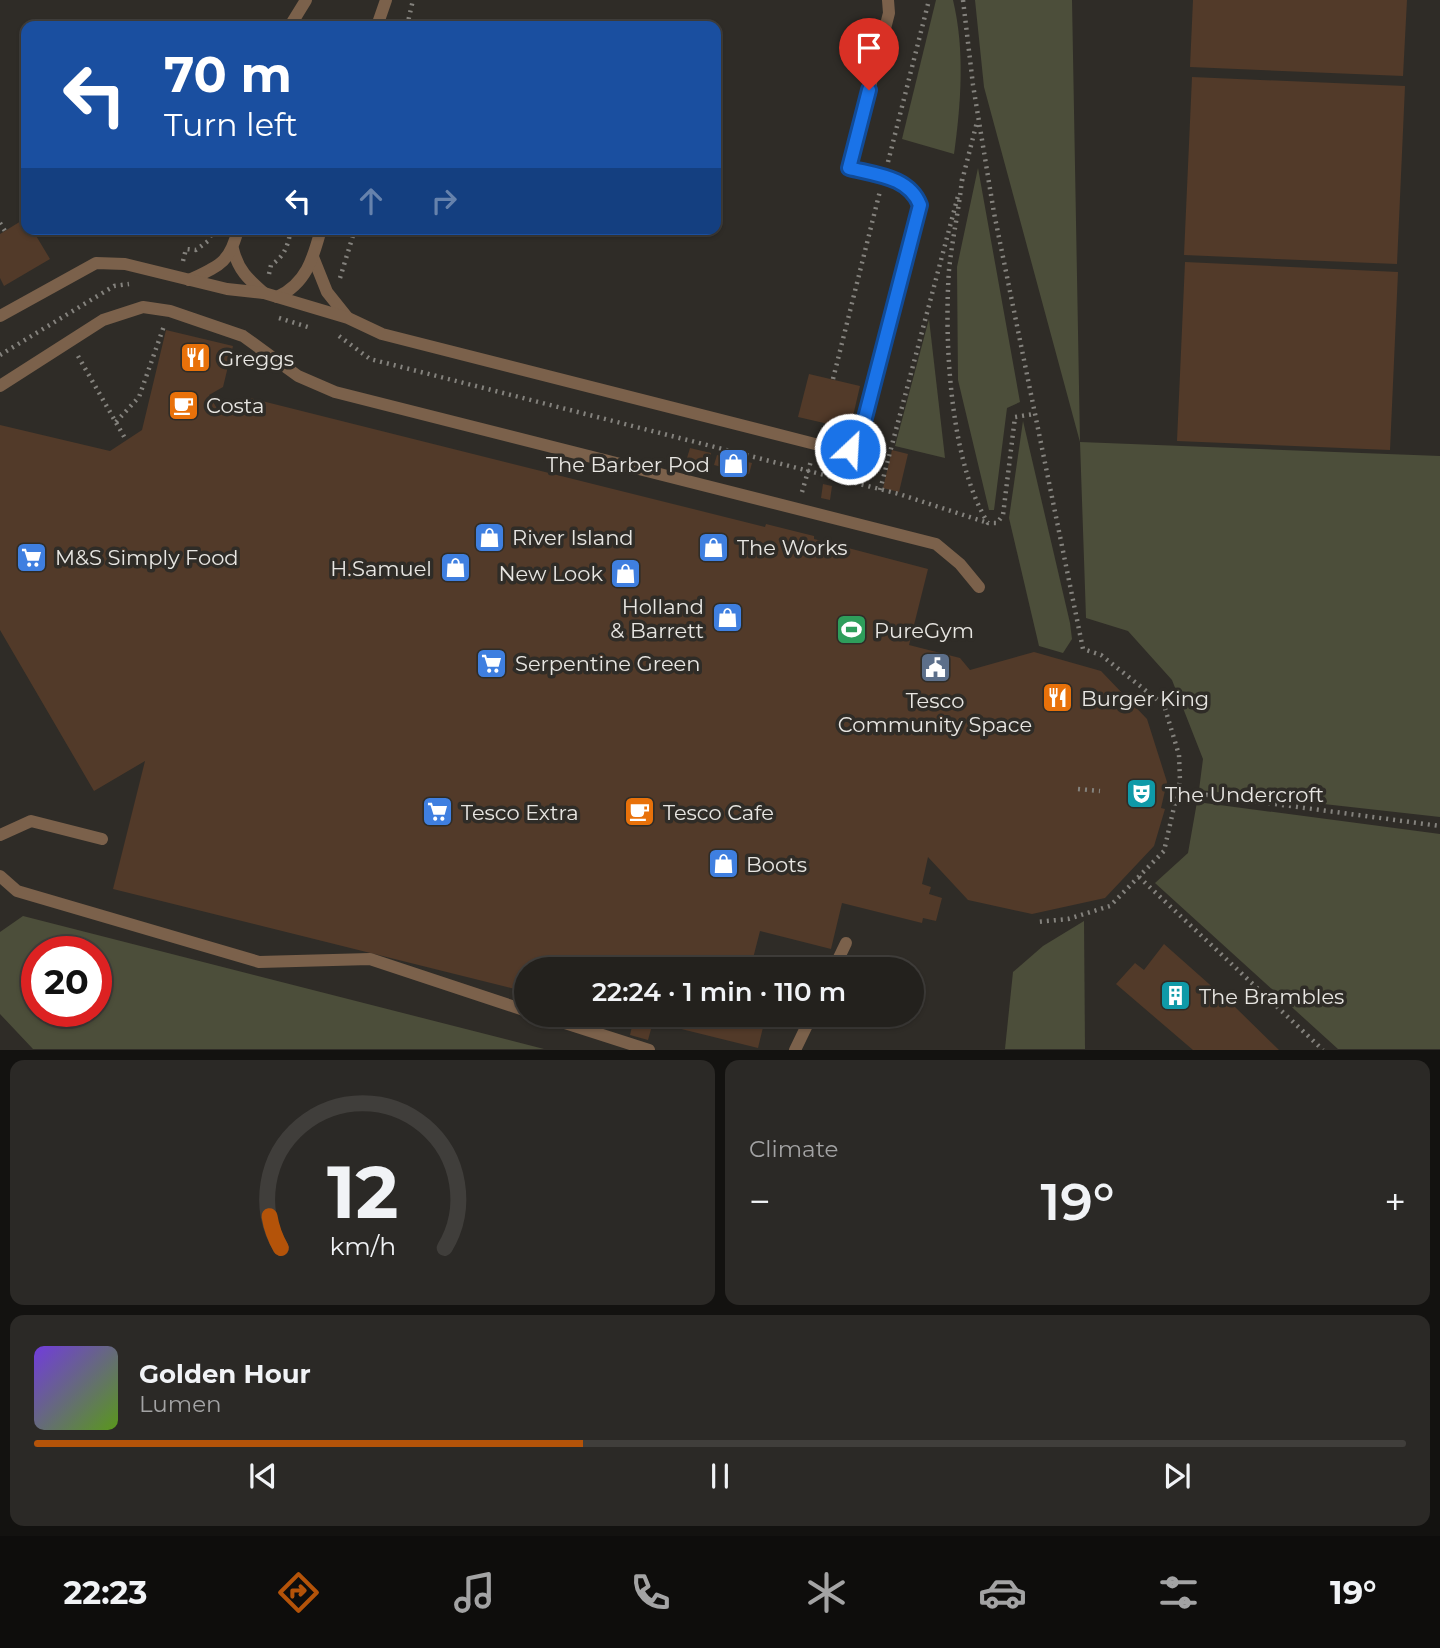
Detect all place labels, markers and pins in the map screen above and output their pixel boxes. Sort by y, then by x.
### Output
pin [839,18,899,90]
restaurant icon: Greggs [178,341,212,375]
place label: Greggs [218,346,294,371]
cafe icon: Costa [166,388,200,422]
place label: Costa [206,393,264,418]
shop icon: The Barber Pod [716,447,750,481]
place label: The Barber Pod [546,452,710,477]
shop icon: River Island [472,520,506,554]
place label: River Island [512,525,634,550]
shop icon: The Works [697,530,731,564]
place label: The Works [737,535,848,560]
supermarket icon: M&S Simply Food [15,540,49,574]
place label: M&S Simply Food [55,545,239,570]
shop icon: H.Samuel [438,551,472,585]
place label: H.Samuel [330,556,432,581]
shop icon: New Look [609,556,643,590]
place label: New Look [498,561,603,586]
place label: Holland & Barrett [610,594,704,643]
shop icon: Holland & Barrett [710,601,744,635]
sports icon: PureGym [834,613,868,647]
place label: PureGym [874,618,974,643]
supermarket icon: Serpentine Green [475,646,509,680]
place label: Serpentine Green [515,651,700,676]
public building icon: Tesco Community Space [918,651,952,685]
restaurant icon: Burger King [1041,681,1075,715]
place label: Burger King [1081,686,1209,711]
place label: Tesco Community Space [838,688,1032,737]
theatre icon: The Undercroft [1125,777,1159,811]
place label: The Undercroft [1165,782,1324,807]
supermarket icon: Tesco Extra [421,795,455,829]
cafe icon: Tesco Cafe [623,795,657,829]
place label: Tesco Extra [461,800,579,825]
place label: Tesco Cafe [663,800,774,825]
shop icon: Boots [706,847,740,881]
place label: Boots [746,852,807,877]
building icon: The Brambles [1159,979,1193,1013]
place label: The Brambles [1199,984,1344,1009]

